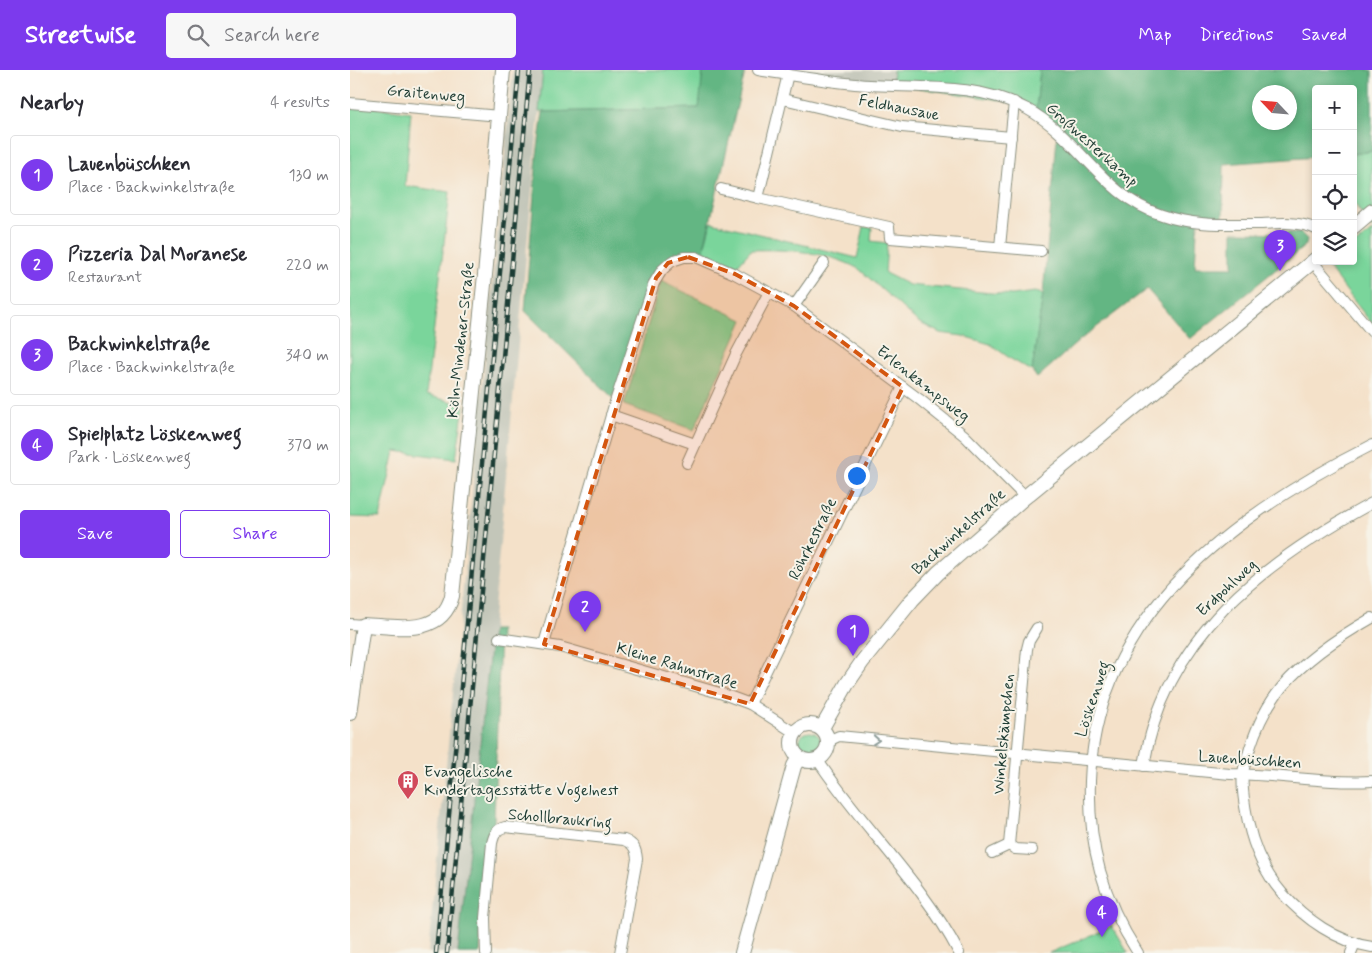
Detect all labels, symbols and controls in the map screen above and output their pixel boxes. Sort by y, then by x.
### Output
search box [166,13,516,58]
text: Streetwise [25,20,136,51]
icon: search [184,21,212,49]
text: Search here [224,23,320,48]
text: Map [1139,23,1172,47]
text: Directions [1200,23,1274,47]
text: Saved [1302,23,1347,47]
street label: Graitenweg [386,80,466,109]
north arrow [1252,85,1297,130]
map controls [1312,85,1357,265]
button: + [1312,85,1357,130]
text: Nearby [20,89,84,117]
street label: Feldhausaue [857,90,942,126]
text: 4 results [270,92,330,113]
street label: Großwesterkamp [1041,98,1143,192]
button: − [1312,130,1357,175]
text: Lauenbüschken [68,152,191,177]
text: 1 [33,165,41,186]
text: 130 m [288,165,329,186]
button: locate [1312,175,1357,220]
text: Place · Backwinkelstraße [68,177,235,198]
button: layers [1312,220,1357,265]
pin: 3 [1264,230,1296,271]
text: Pizzeria Dal Moranese [68,242,247,267]
text: 2 [33,255,41,276]
text: 220 m [286,255,329,276]
street label: Köln-Mindener-Straße [442,261,480,419]
text: Restaurant [68,267,142,288]
text: Backwinkelstraße [68,332,210,357]
street label: Erlenkampsweg [871,341,974,428]
text: 3 [33,345,41,366]
text: 340 m [285,345,329,366]
text: Place · Backwinkelstraße [68,357,235,378]
text: Spielplatz Löskenweg [68,422,242,447]
text: 4 [32,435,42,456]
text: 370 m [287,435,329,456]
text: Park · Löskenweg [68,447,191,468]
your location [844,463,870,489]
street label: Backwinkelstraße [908,484,1011,580]
street label: Röhrkestraße [784,494,842,584]
button: Save [20,510,170,558]
button: Share [180,510,330,558]
street label: Erdpohlweg [1192,555,1262,621]
pin: 2 [569,591,601,632]
pin: 1 [837,615,869,656]
street label: Kleine Rahmstraße [614,638,740,694]
street label: Löskenweg [1071,658,1116,740]
street label: Winkelskämpchen [988,673,1020,795]
one-way arrow [872,734,880,745]
street label: Lauenbüschken [1198,746,1302,774]
place label: Evangelische Kindertagesstätte Vogelnest [424,762,619,802]
building icon: Evangelische Kindertagesstätte Vogelnest [396,769,420,800]
street label: Schollbraukring [507,804,613,835]
pin: 4 [1086,896,1118,937]

